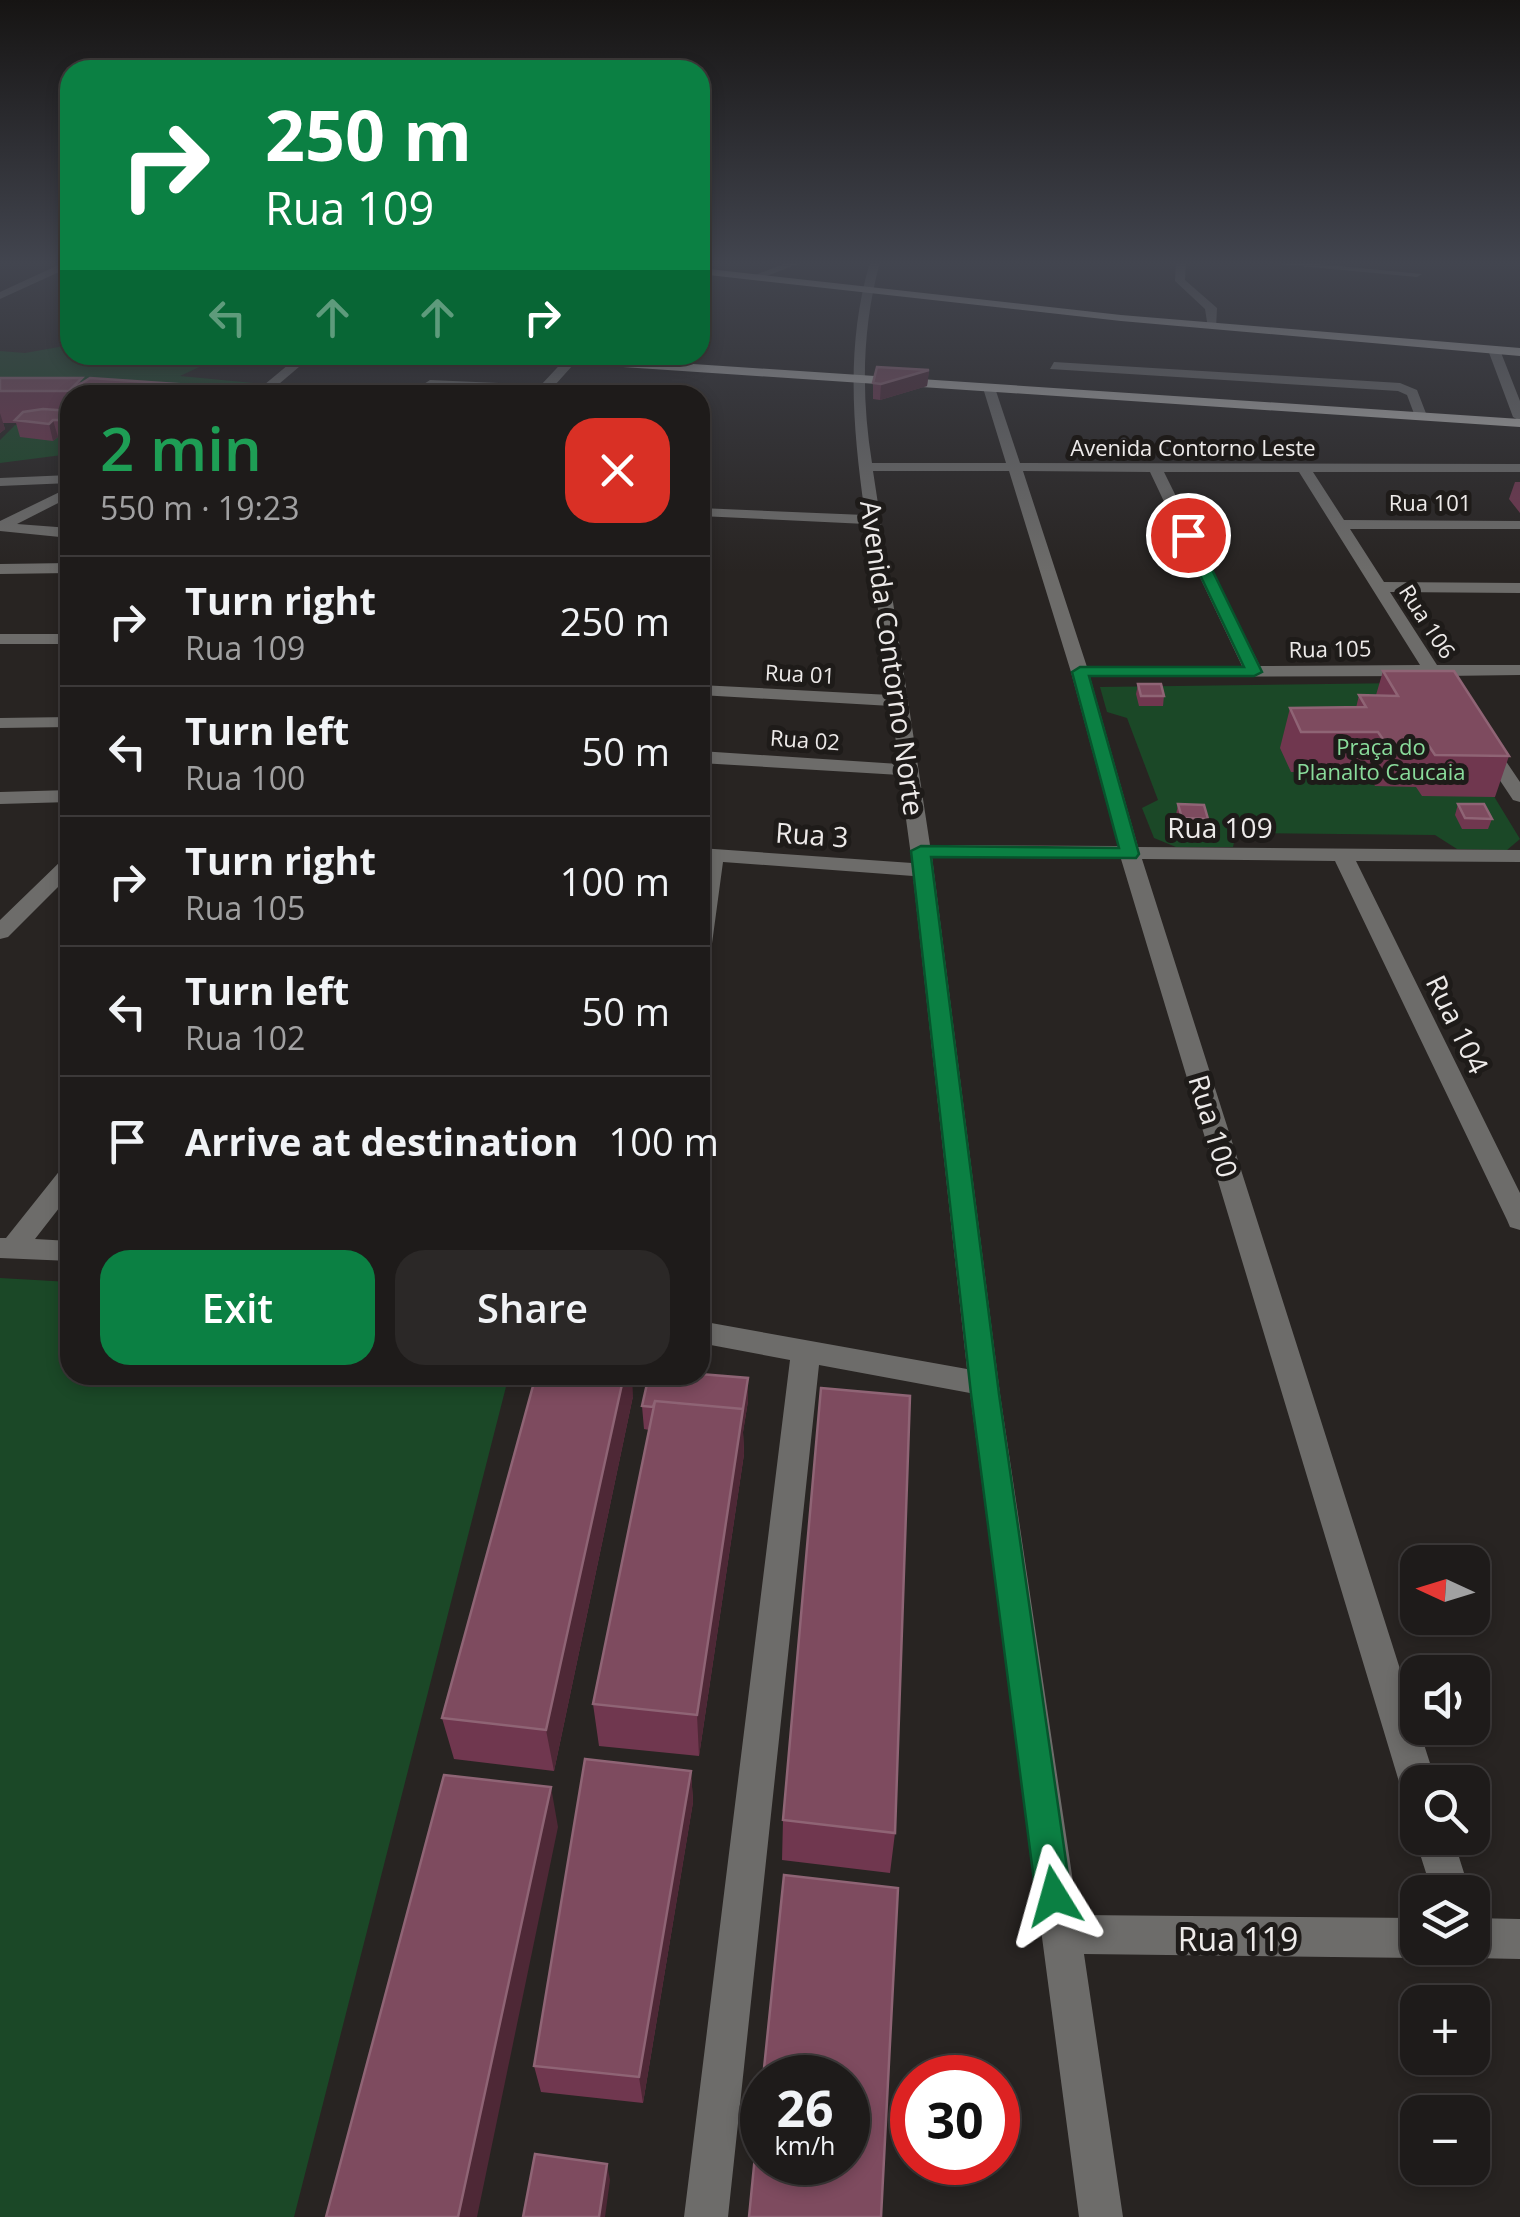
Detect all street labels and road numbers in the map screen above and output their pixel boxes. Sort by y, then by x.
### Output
street label: Avenida Contorno Leste [1070,432,1316,462]
street label: Rua 101 [1389,487,1471,517]
street label: Avenida Contorno Norte [852,498,934,818]
street label: Rua 106 [1393,578,1463,664]
street label: Rua 105 [1288,632,1372,664]
street label: Rua 01 [764,656,836,690]
street label: Rua 02 [769,722,841,756]
street label: Rua 109 [1167,808,1273,846]
street label: Rua 3 [774,812,850,856]
street label: Rua 104 [1418,968,1498,1080]
street label: Rua 100 [1180,1070,1248,1182]
street label: Rua 119 [1178,1917,1298,1960]

